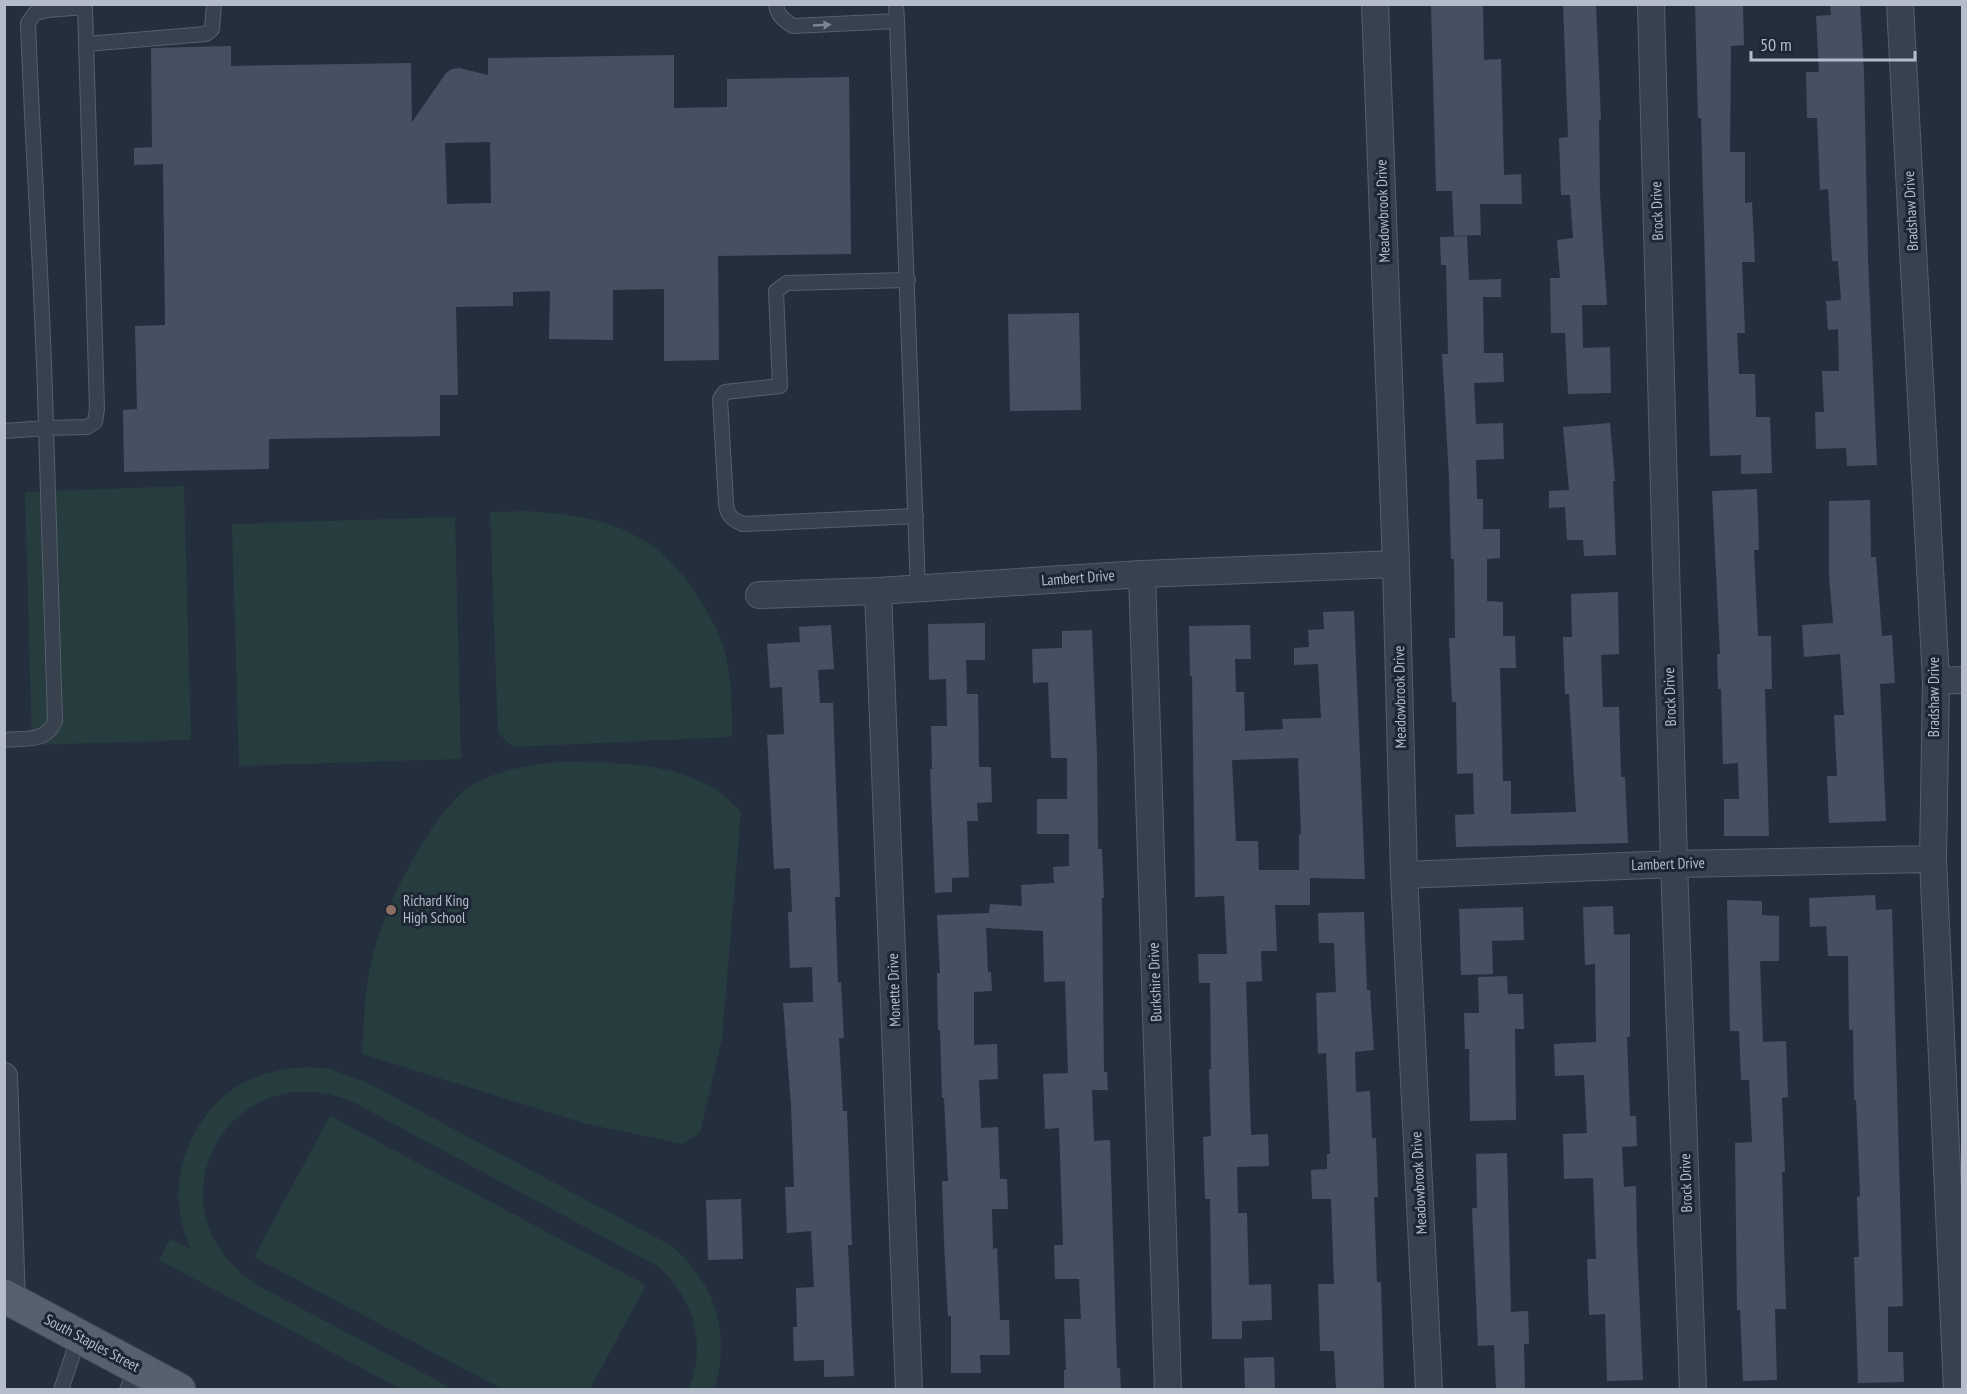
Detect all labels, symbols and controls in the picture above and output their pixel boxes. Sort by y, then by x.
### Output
one-way arrow [813,20,832,29]
scale bar [1751,24,1914,62]
text: 50 m [1760,33,1792,56]
street label: Meadowbrook Drive [1371,159,1394,263]
street label: Bradshaw Drive [1899,170,1922,252]
street label: Brock Drive [1646,181,1667,241]
street label: Lambert Drive [1041,565,1115,590]
street label: Meadowbrook Drive [1389,645,1410,749]
street label: Bradshaw Drive [1924,657,1943,737]
street label: Brock Drive [1659,667,1680,727]
street label: Lambert Drive [1631,853,1705,874]
place label: Richard King High School [403,891,469,927]
marker: Richard King High School [384,903,398,917]
street label: Burkshire Drive [1144,942,1165,1022]
street label: Monette Drive [883,953,904,1027]
street label: Meadowbrook Drive [1406,1131,1431,1235]
street label: Brock Drive [1675,1153,1696,1213]
street label: South Staples Street [41,1309,143,1376]

